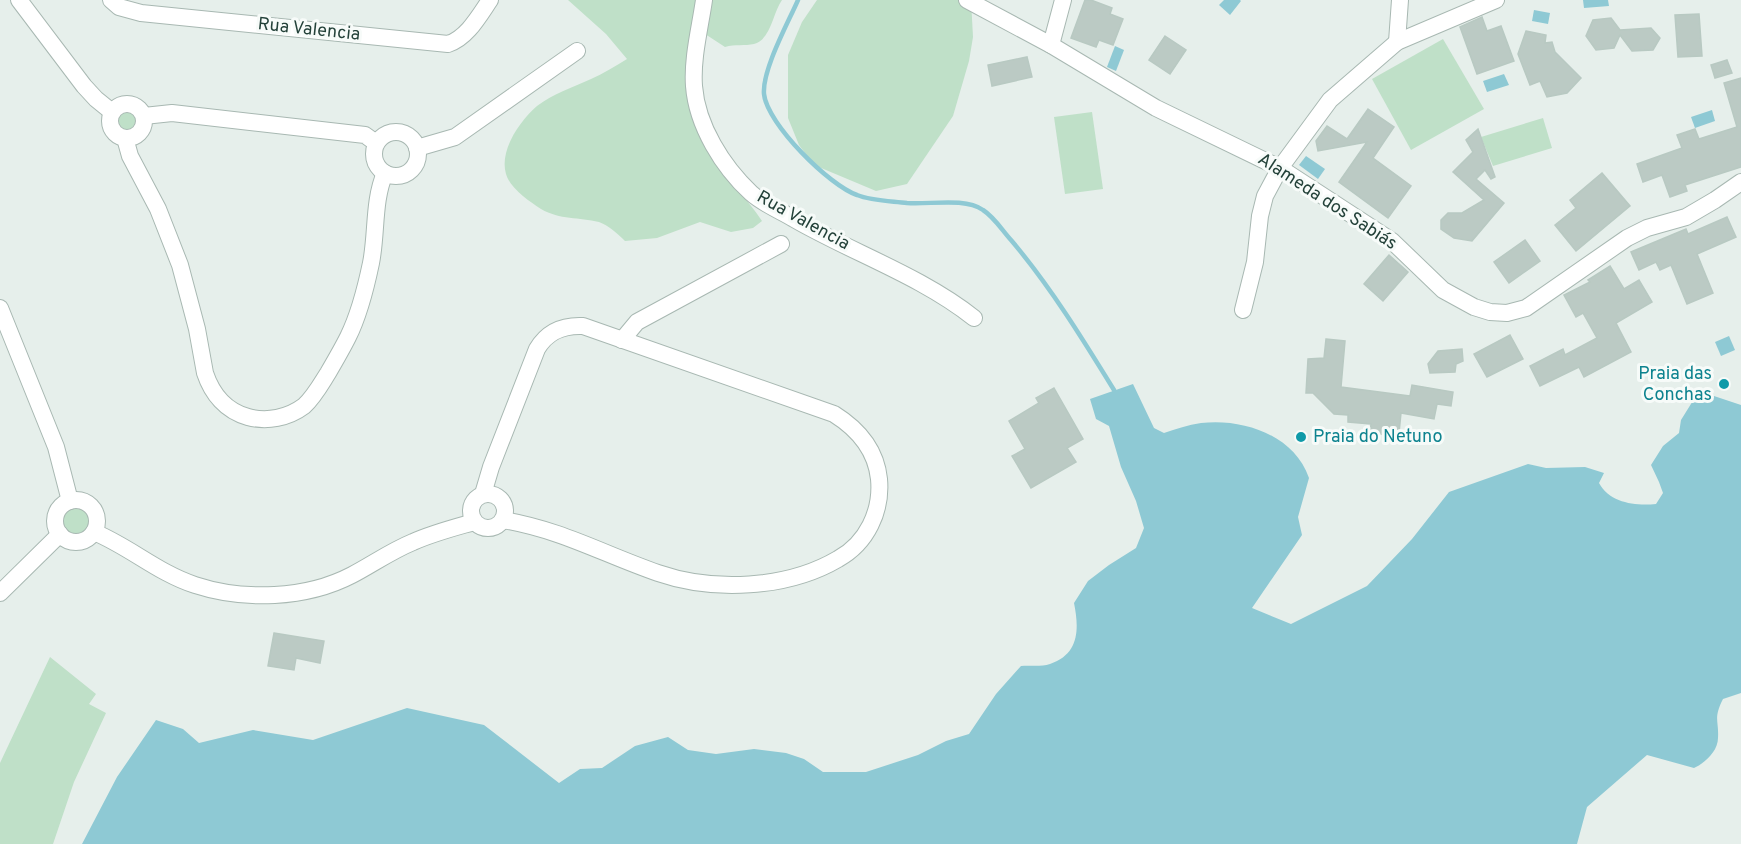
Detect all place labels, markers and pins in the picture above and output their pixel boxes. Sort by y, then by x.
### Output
place label: Praia das Conchas [1638,363,1712,407]
marker: Praia das Conchas [1717,377,1731,391]
place label: Praia do Netuno [1313,426,1442,449]
marker: Praia do Netuno [1294,430,1308,444]

